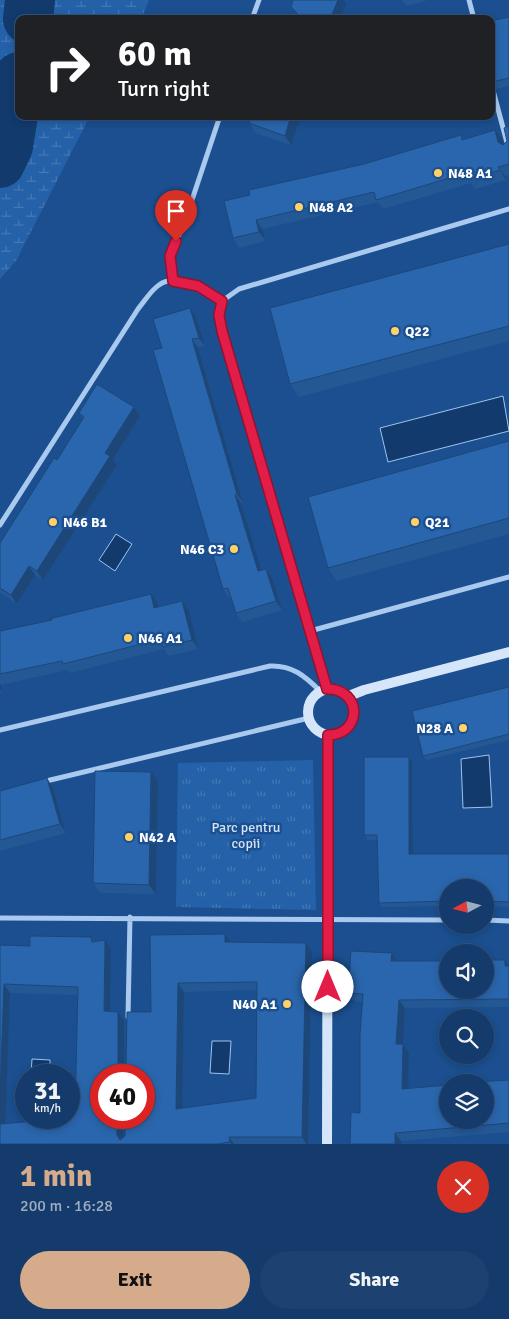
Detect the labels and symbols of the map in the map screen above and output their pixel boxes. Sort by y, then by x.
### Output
place label: N48 A1 [448,165,493,182]
marker: N48 A1 [432,167,444,179]
pin [155,190,197,241]
place label: N48 A2 [309,199,353,216]
marker: N48 A2 [293,201,305,213]
place label: Q22 [405,323,430,340]
marker: Q22 [389,325,401,337]
place label: N46 B1 [63,514,108,531]
place label: Q21 [425,514,450,531]
marker: N46 B1 [47,516,59,528]
marker: Q21 [409,516,421,528]
place label: N46 C3 [180,541,224,558]
marker: N46 C3 [228,543,240,555]
place label: N46 A1 [138,630,183,647]
marker: N46 A1 [122,632,134,644]
place label: N28 A [416,720,453,737]
marker: N28 A [457,722,469,734]
park label: Parc pentru copii [211,819,281,852]
place label: N42 A [139,829,176,846]
marker: N42 A [123,831,135,843]
north arrow [439,879,494,934]
position arrow [301,960,353,1012]
place label: N40 A1 [233,996,277,1013]
marker: N40 A1 [281,998,293,1010]
speed limit sign: 40 [90,1064,155,1129]

